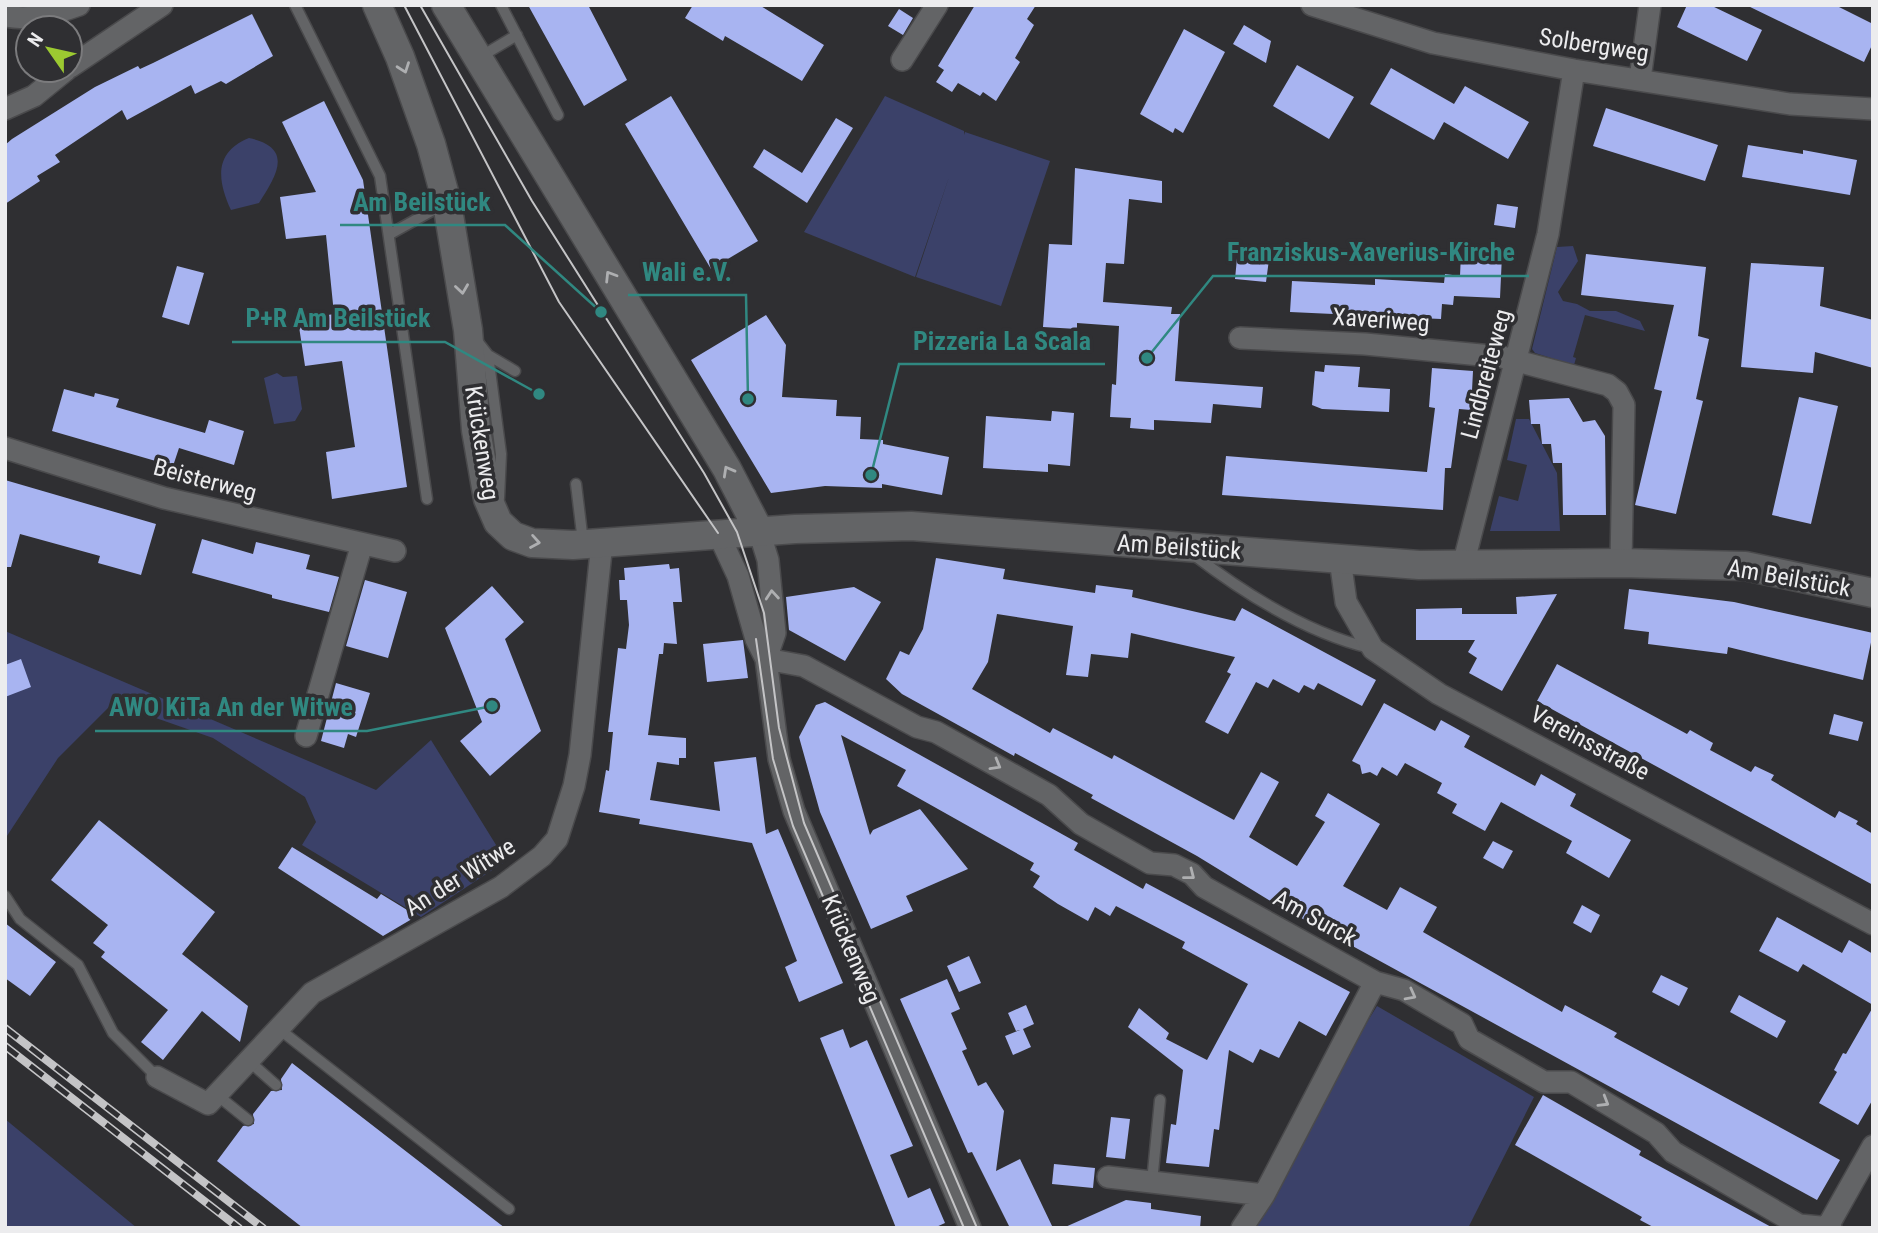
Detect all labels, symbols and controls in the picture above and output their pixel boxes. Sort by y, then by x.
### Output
north arrow [14,14,84,84]
street label: Solbergweg [1537,23,1651,67]
text: N [23,29,48,51]
one-way arrow [396,61,410,73]
callout: Am Beilstück [340,178,505,225]
text: Am Beilstück [353,187,491,217]
callout: Franziskus-Xaverius-Kirche [1213,229,1529,276]
text: Franziskus-Xaverius-Kirche [1227,237,1515,267]
callout: Wali e.V. [628,248,746,295]
text: Wali e.V. [642,257,732,287]
one-way arrow [605,270,618,283]
one-way arrow [455,283,470,295]
callout: P+R Am Beilstück [232,295,445,342]
text: P+R Am Beilstück [246,303,431,333]
street label: Xaveriweg [1331,303,1431,337]
street label: Lindbreiteweg [1455,306,1517,442]
callout: Pizzeria La Scala [899,317,1105,364]
text: Pizzeria La Scala [913,326,1091,356]
street label: Krückenweg [459,384,505,502]
street label: Beisterweg [150,453,260,507]
one-way arrow [722,465,736,478]
street label: Am Beilstück [1116,529,1242,565]
one-way arrow [529,534,541,549]
street label: Am Beilstück [1725,553,1853,603]
one-way arrow [765,589,780,600]
callout: AWO KiTa An der Witwe [95,684,367,731]
text: AWO KiTa An der Witwe [109,692,353,722]
street label: Vereinsstraße [1526,700,1654,786]
one-way arrow [988,757,1001,770]
street label: An der Witwe [400,832,520,922]
one-way arrow [1183,867,1195,880]
street label: Am Surck [1269,884,1362,952]
street label: Krückenweg [816,890,886,1008]
one-way arrow [1404,986,1416,1000]
one-way arrow [1597,1093,1610,1106]

